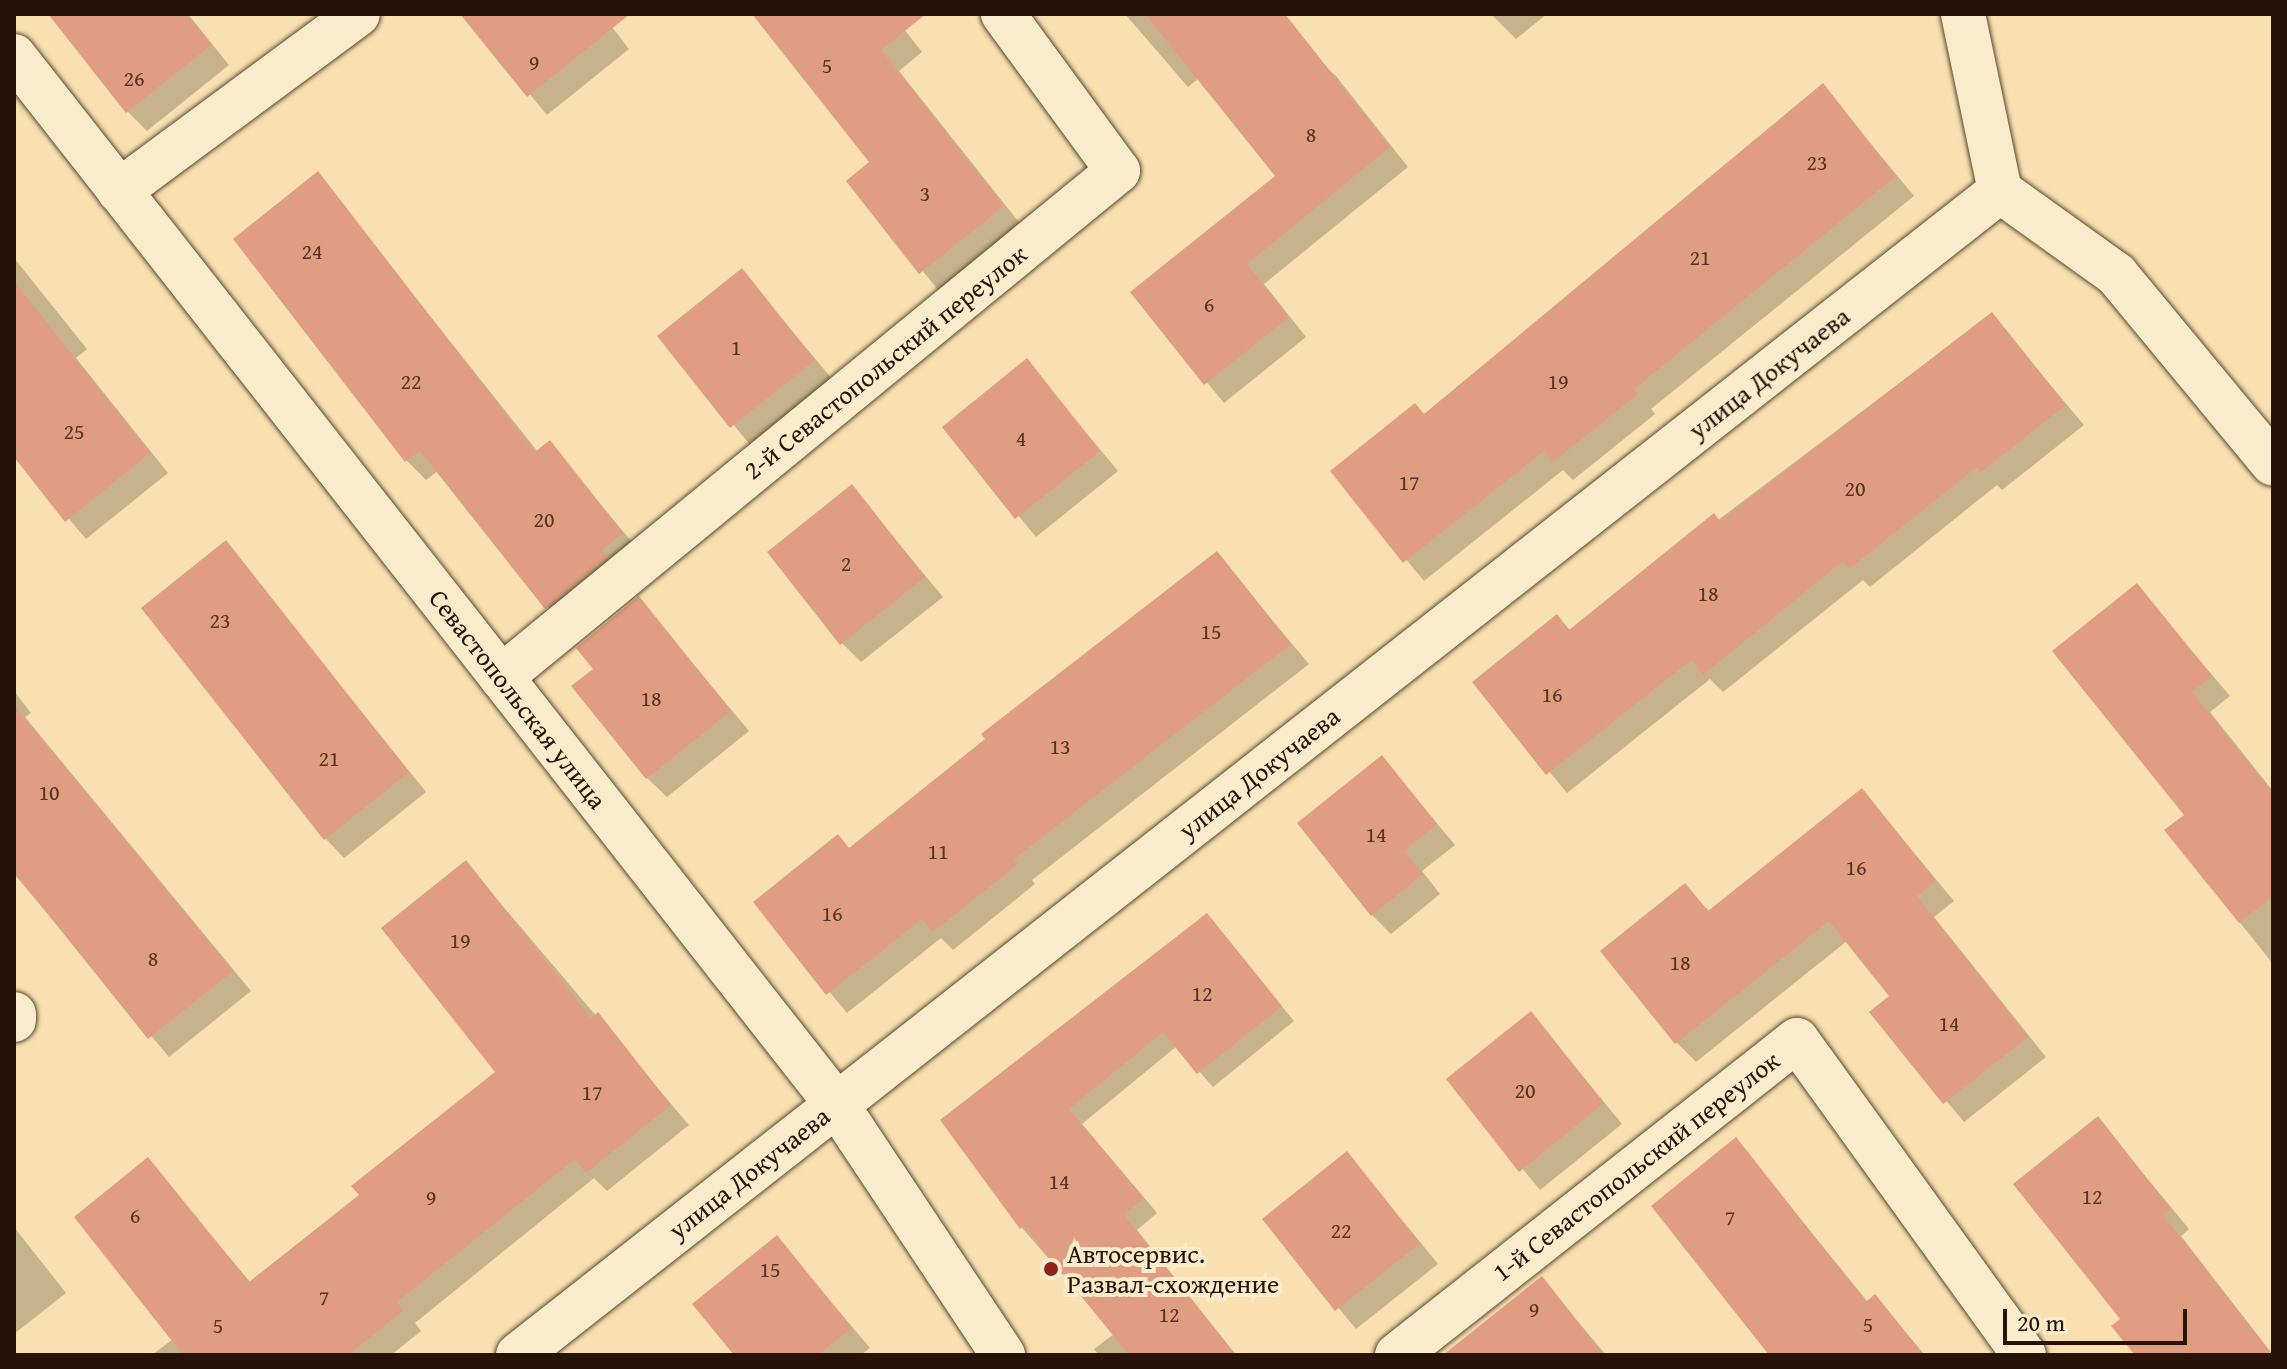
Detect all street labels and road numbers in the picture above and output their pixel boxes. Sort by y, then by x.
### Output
street label: 2-й Севастопольский переулок [737,238,1033,486]
street label: улица Докучаева [1682,300,1856,446]
street label: Севастопольская улица [423,583,613,815]
street label: улица Докучаева [1172,700,1346,846]
street label: 1-й Севастопольский переулок [1486,1044,1786,1288]
street label: улица Докучаева [662,1100,836,1246]

